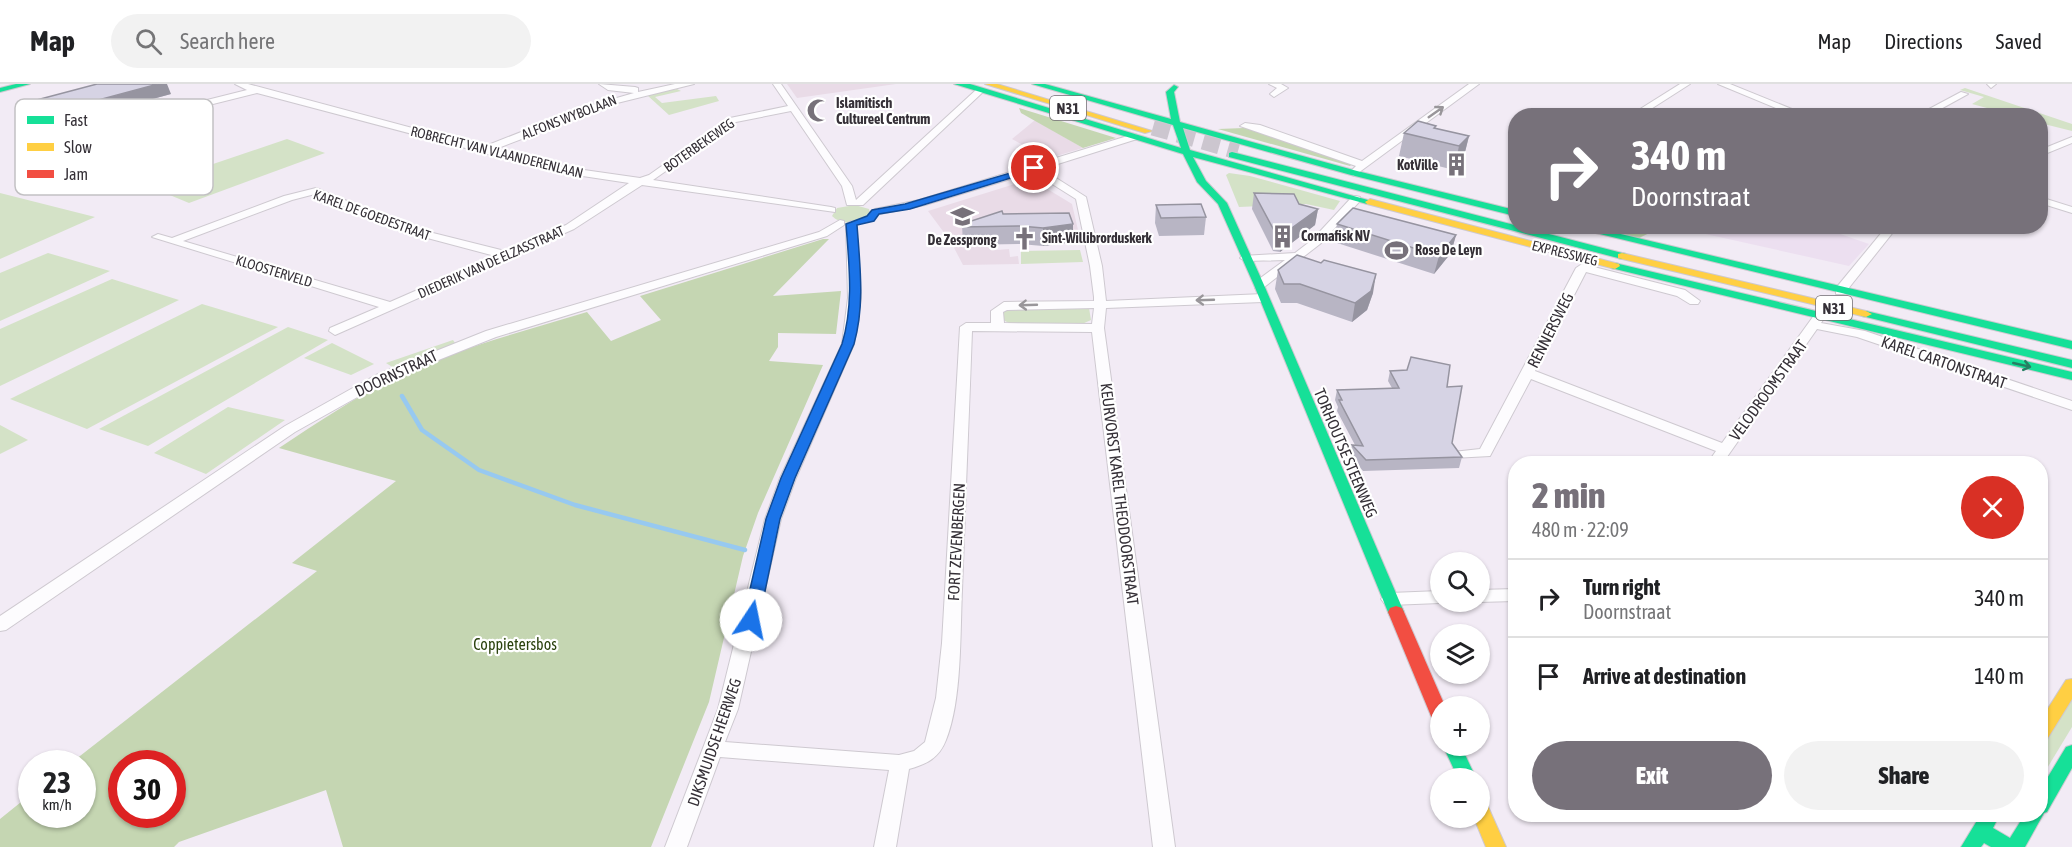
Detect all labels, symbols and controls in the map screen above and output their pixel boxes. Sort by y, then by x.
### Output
search box [111,14,531,68]
text: Map [30,25,75,57]
icon: search [132,25,165,58]
text: Search here [180,28,275,54]
text: Map [1817,29,1851,53]
text: Directions [1884,29,1963,53]
text: Saved [1996,29,2042,53]
street label: ALFONS WYBOLAAN [519,91,619,143]
place label: Islamitisch Cultureel Centrum [836,95,930,127]
road number: N31 [1050,96,1086,120]
mosque icon: Islamitisch Cultureel Centrum [805,98,831,124]
legend [15,99,213,195]
one-way arrow [1427,106,1443,118]
text: Fast [64,111,88,129]
street label: BOTERBEKEWEG [661,115,737,175]
street label: ROBRECHT VAN VLAANDERENLAAN [409,123,585,181]
text: 340 m [1631,131,1726,179]
icon: right [1532,132,1610,210]
text: Slow [64,138,92,156]
pin [1008,142,1059,193]
icon: arrive [1017,151,1050,184]
building icon: KotVille [1443,152,1469,178]
place label: KotVille [1397,157,1438,173]
text: Jam [64,165,88,183]
text: Doornstraat [1631,181,1750,212]
street label: KAREL DE GOEDESTRAAT [311,186,433,244]
school or university icon: De Zessprong [949,203,975,229]
street label: DIEDERIK VAN DE ELZASSTRAAT [415,222,567,302]
building icon: Cormafisk NV [1270,223,1296,249]
church icon: Sint-Willibrorduskerk [1011,225,1037,251]
place label: Cormafisk NV [1301,228,1370,244]
place label: Sint-Willibrorduskerk [1042,230,1153,246]
place label: De Zessprong [928,232,997,248]
sports icon: Rose De Leyn [1384,237,1410,263]
street label: EXPRESSWEG [1530,237,1600,269]
place label: Rose De Leyn [1415,242,1482,258]
street label: KLOOSTERVELD [234,252,314,290]
street label: RENNERSWEG [1523,289,1577,371]
one-way arrow [1195,295,1215,306]
road number: N31 [1816,296,1852,320]
one-way arrow [1019,299,1039,310]
street label: KAREL CARTONSTRAAT [1879,332,2009,392]
street label: VELODROOMSTRAAT [1725,336,1811,444]
street label: DOORNSTRAAT [352,346,440,400]
one-way arrow [2012,359,2031,371]
street label: KEURVORST KAREL THEODOORSTRAAT [1097,382,1143,606]
street label: TORHOUTSE STEENWEG [1311,386,1381,520]
text: 2 min [1532,474,1606,516]
button: close [1961,476,2024,539]
street label: FORT ZEVENBERGEN [944,483,968,601]
text: 480 m · 22:09 [1532,518,1629,541]
map controls [1430,552,1490,828]
button: search [1430,552,1490,612]
text: Turn right [1583,574,1660,600]
icon: right [1532,582,1565,615]
text: 340 m [1974,585,2024,611]
position arrow [719,588,783,652]
text: Doornstraat [1583,600,1671,623]
button: layers [1430,624,1490,684]
park label: Coppietersbos [473,635,557,654]
icon: arrive [1532,660,1565,693]
text: Arrive at destination [1583,663,1746,689]
text: 140 m [1974,663,2024,689]
street label: DIKSMUIDSE HEERWEG [684,676,744,808]
button: + [1430,696,1490,756]
button: Exit [1532,741,1772,810]
button: Share [1784,741,2024,810]
speed limit sign: 30 [108,750,186,828]
text: 23 [43,765,71,799]
button: − [1430,768,1490,828]
text: km/h [42,796,72,813]

